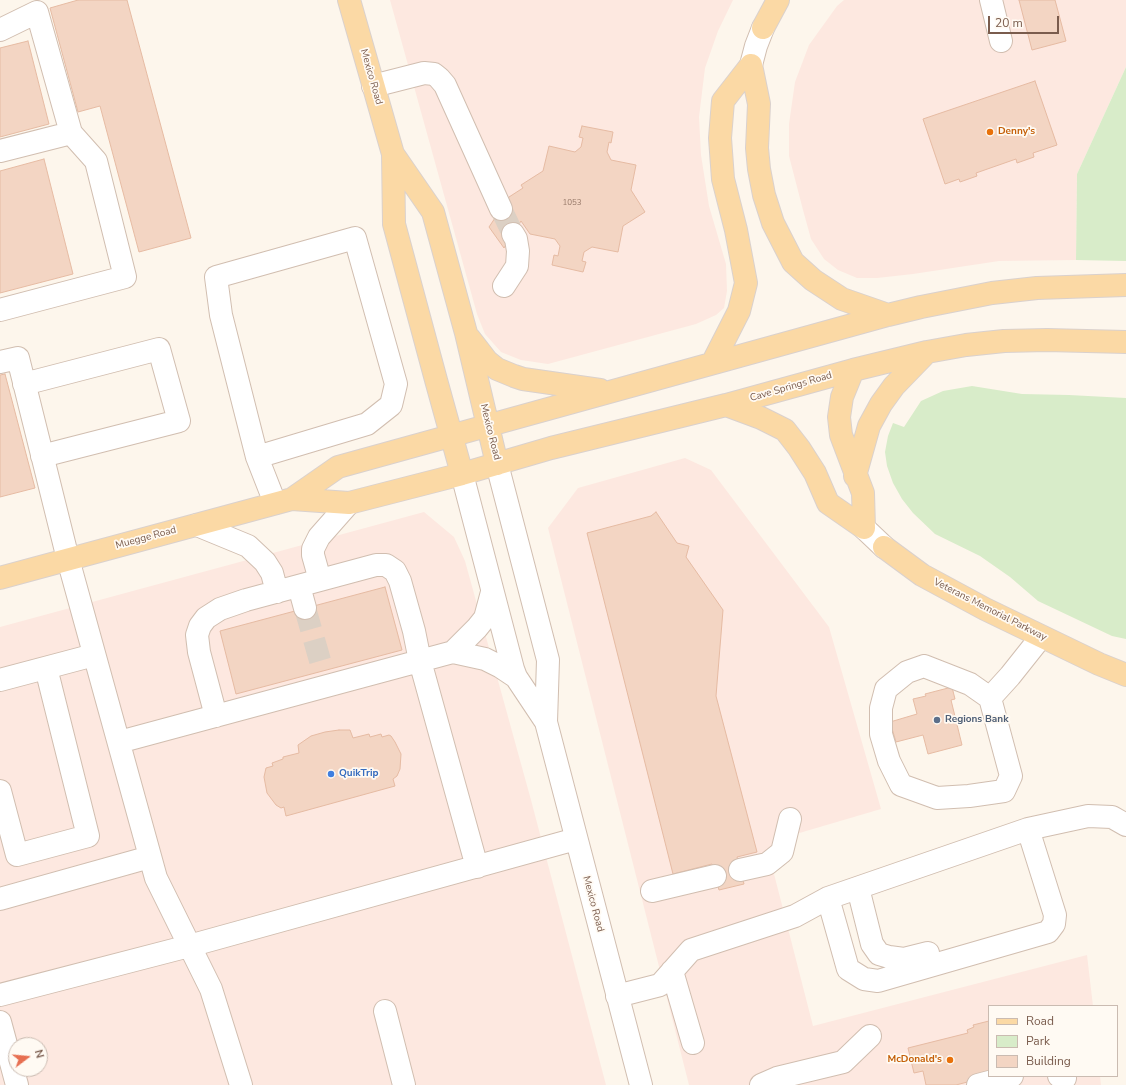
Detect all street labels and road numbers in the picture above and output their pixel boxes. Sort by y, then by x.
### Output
street label: Mexico Road [357,48,385,106]
street label: Cave Springs Road [749,370,833,404]
street label: Mexico Road [477,403,503,461]
street label: Muegge Road [114,524,178,552]
street label: Veterans Memorial Parkway [931,576,1049,644]
street label: Mexico Road [580,875,606,933]

